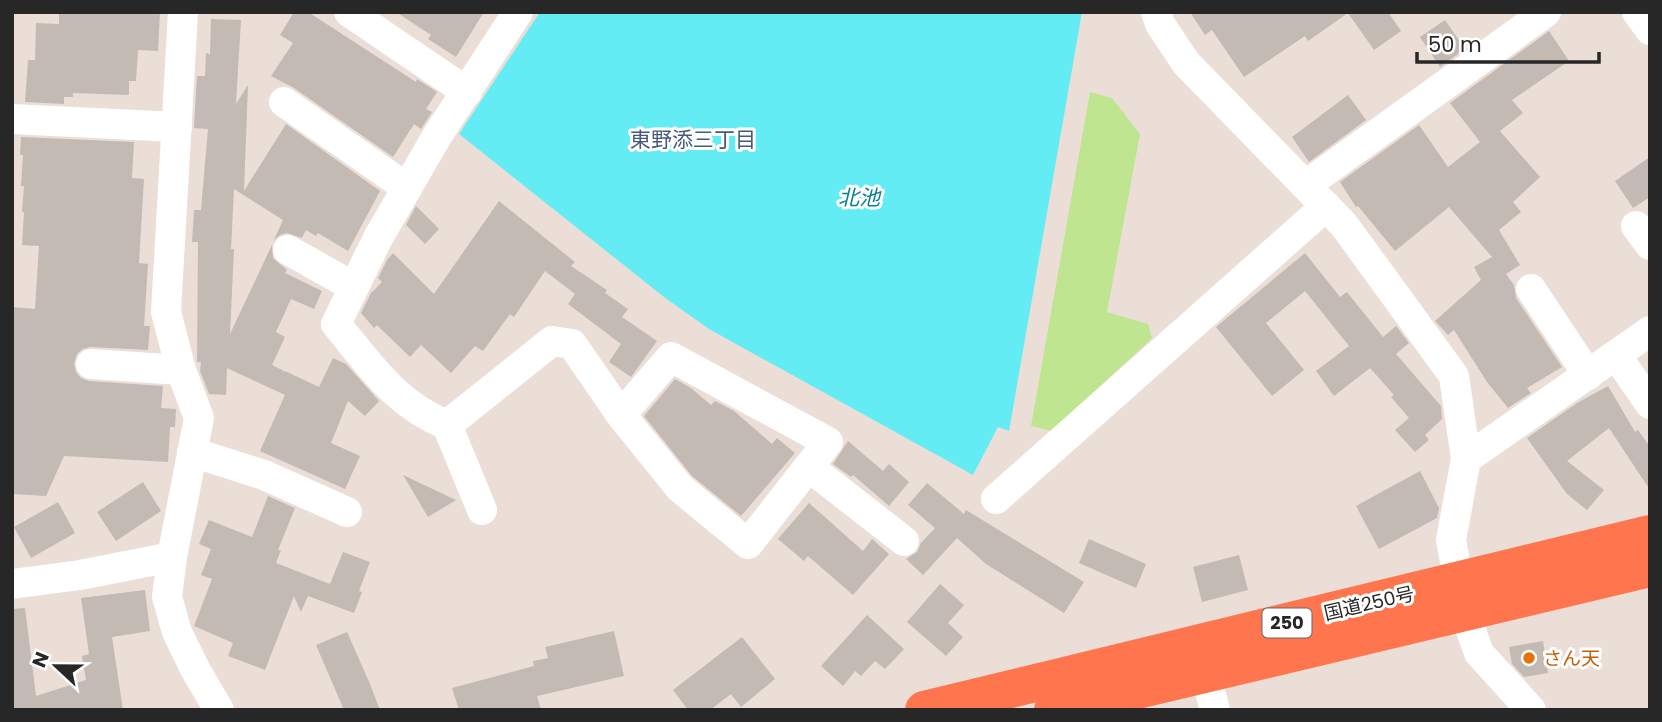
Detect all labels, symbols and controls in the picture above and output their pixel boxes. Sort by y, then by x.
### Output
scale bar [1417,21,1599,65]
text: 50 m [1428,30,1482,59]
district label: 東野添三丁目 [630,125,756,154]
water label: 北池 [838,183,882,212]
street label: 国道250号 [1321,580,1417,627]
road number: 250 [1262,608,1312,638]
north arrow [21,631,91,701]
place label: さん天 [1543,645,1600,672]
text: N [26,648,56,672]
marker: さん天 [1521,650,1537,666]

